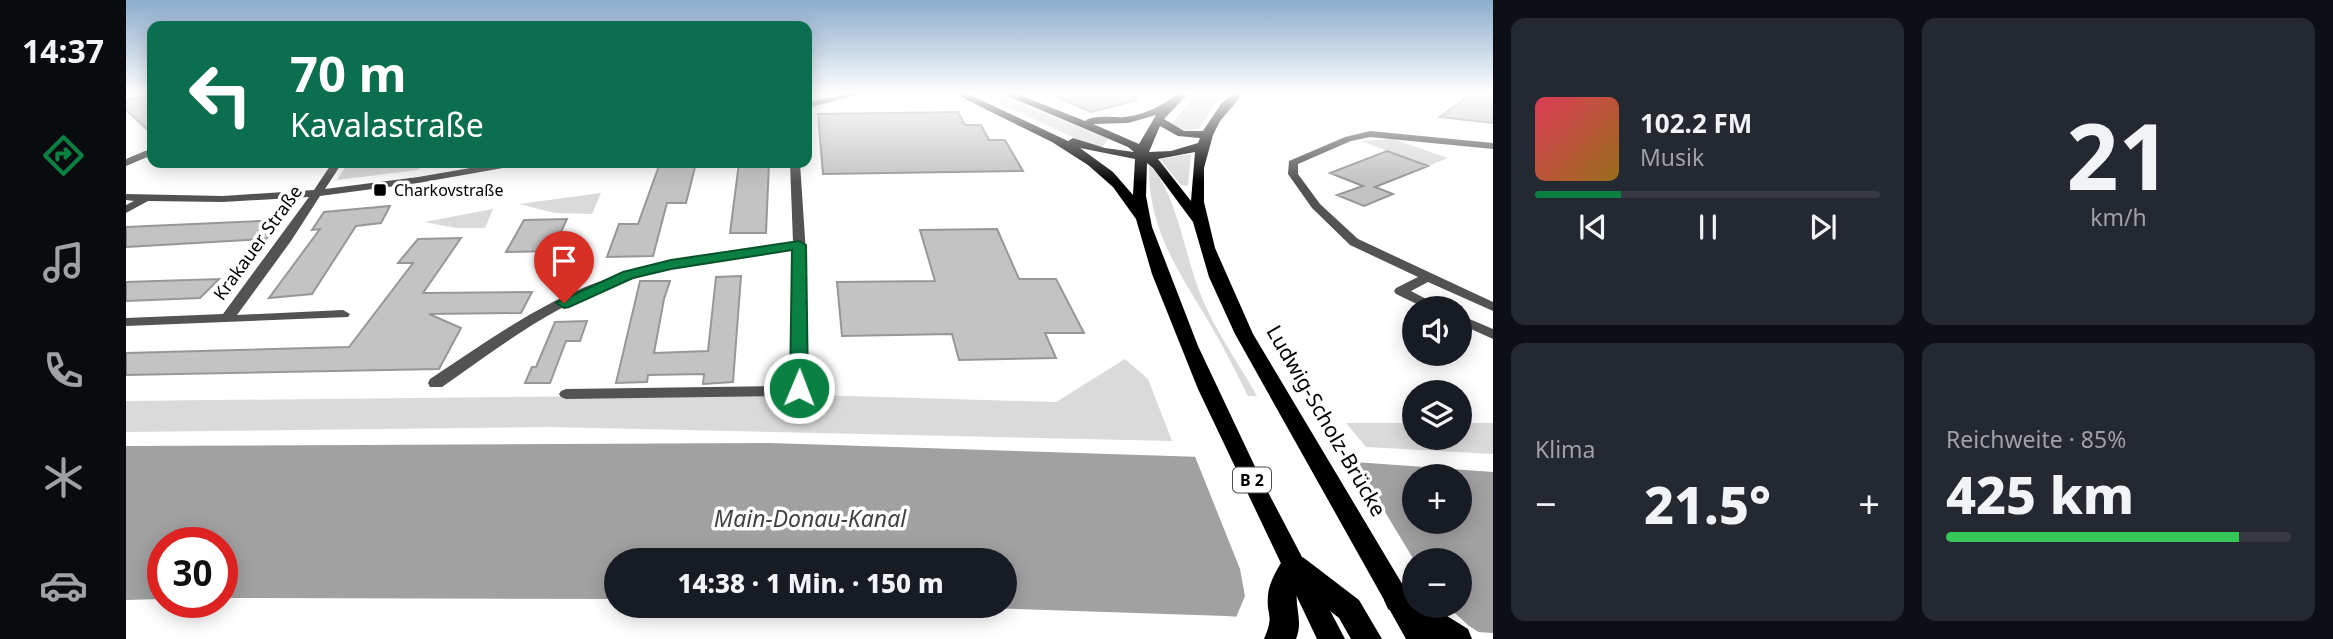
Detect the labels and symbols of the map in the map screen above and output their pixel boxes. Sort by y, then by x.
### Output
place label: Charkovstraße [394,179,503,201]
street label: Krakauer Straße [207,180,307,305]
marker: Charkovstraße [372,182,388,198]
pin [534,231,594,303]
street label: Ludwig-Scholz-Brücke [1261,320,1393,521]
position arrow [762,351,836,425]
road number: B 2 [1233,467,1271,492]
water label: Main-Donau-Kanal [714,502,907,534]
speed limit sign: 30 [147,527,238,618]

